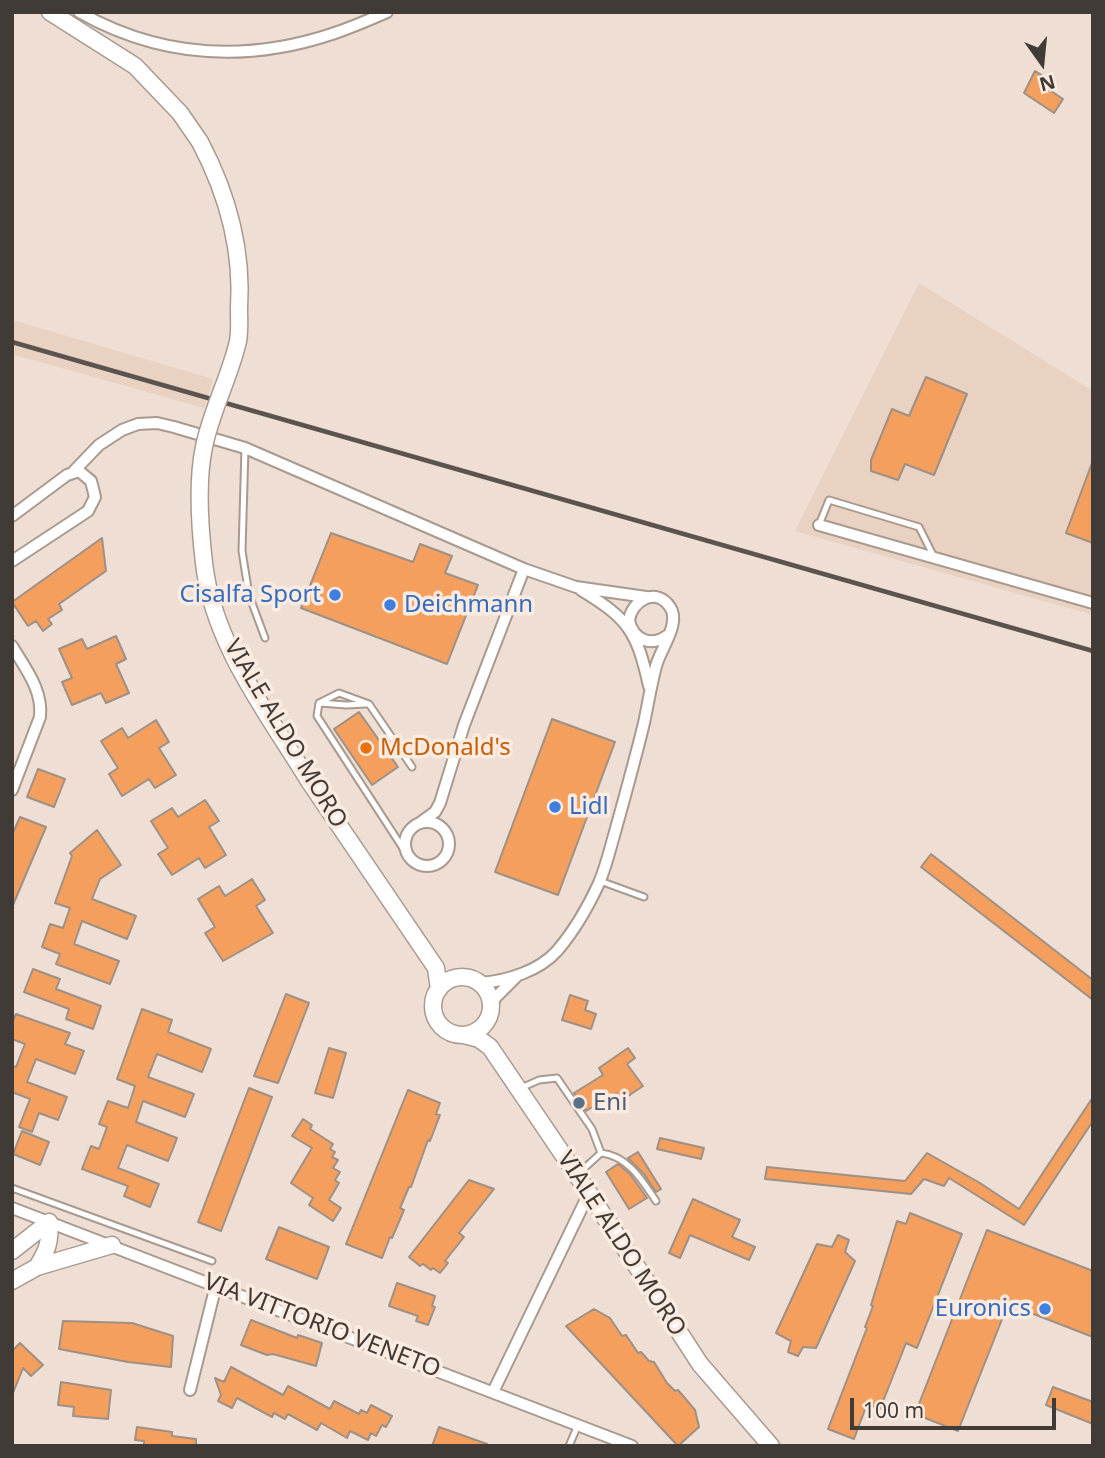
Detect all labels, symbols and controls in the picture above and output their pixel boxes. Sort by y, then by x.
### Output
north arrow [1007,28,1077,98]
text: N [1037,69,1058,98]
place label: Cisalfa Sport [179,581,321,609]
marker: Cisalfa Sport [327,587,343,603]
place label: Deichmann [404,591,533,619]
marker: Deichmann [382,597,398,613]
street label: VIALE ALDO MORO [217,635,353,833]
place label: McDonald's [380,734,511,762]
marker: McDonald's [358,740,374,756]
place label: Lidl [569,793,609,821]
marker: Lidl [547,799,563,815]
place label: Eni [593,1089,627,1117]
marker: Eni [571,1095,587,1111]
street label: VIALE ALDO MORO [550,1146,692,1342]
street label: VIA VITTORIO VENETO [200,1268,444,1384]
place label: Euronics [935,1295,1031,1323]
marker: Euronics [1037,1301,1053,1317]
scale bar [853,1384,1060,1428]
text: 100 m [863,1396,924,1424]

